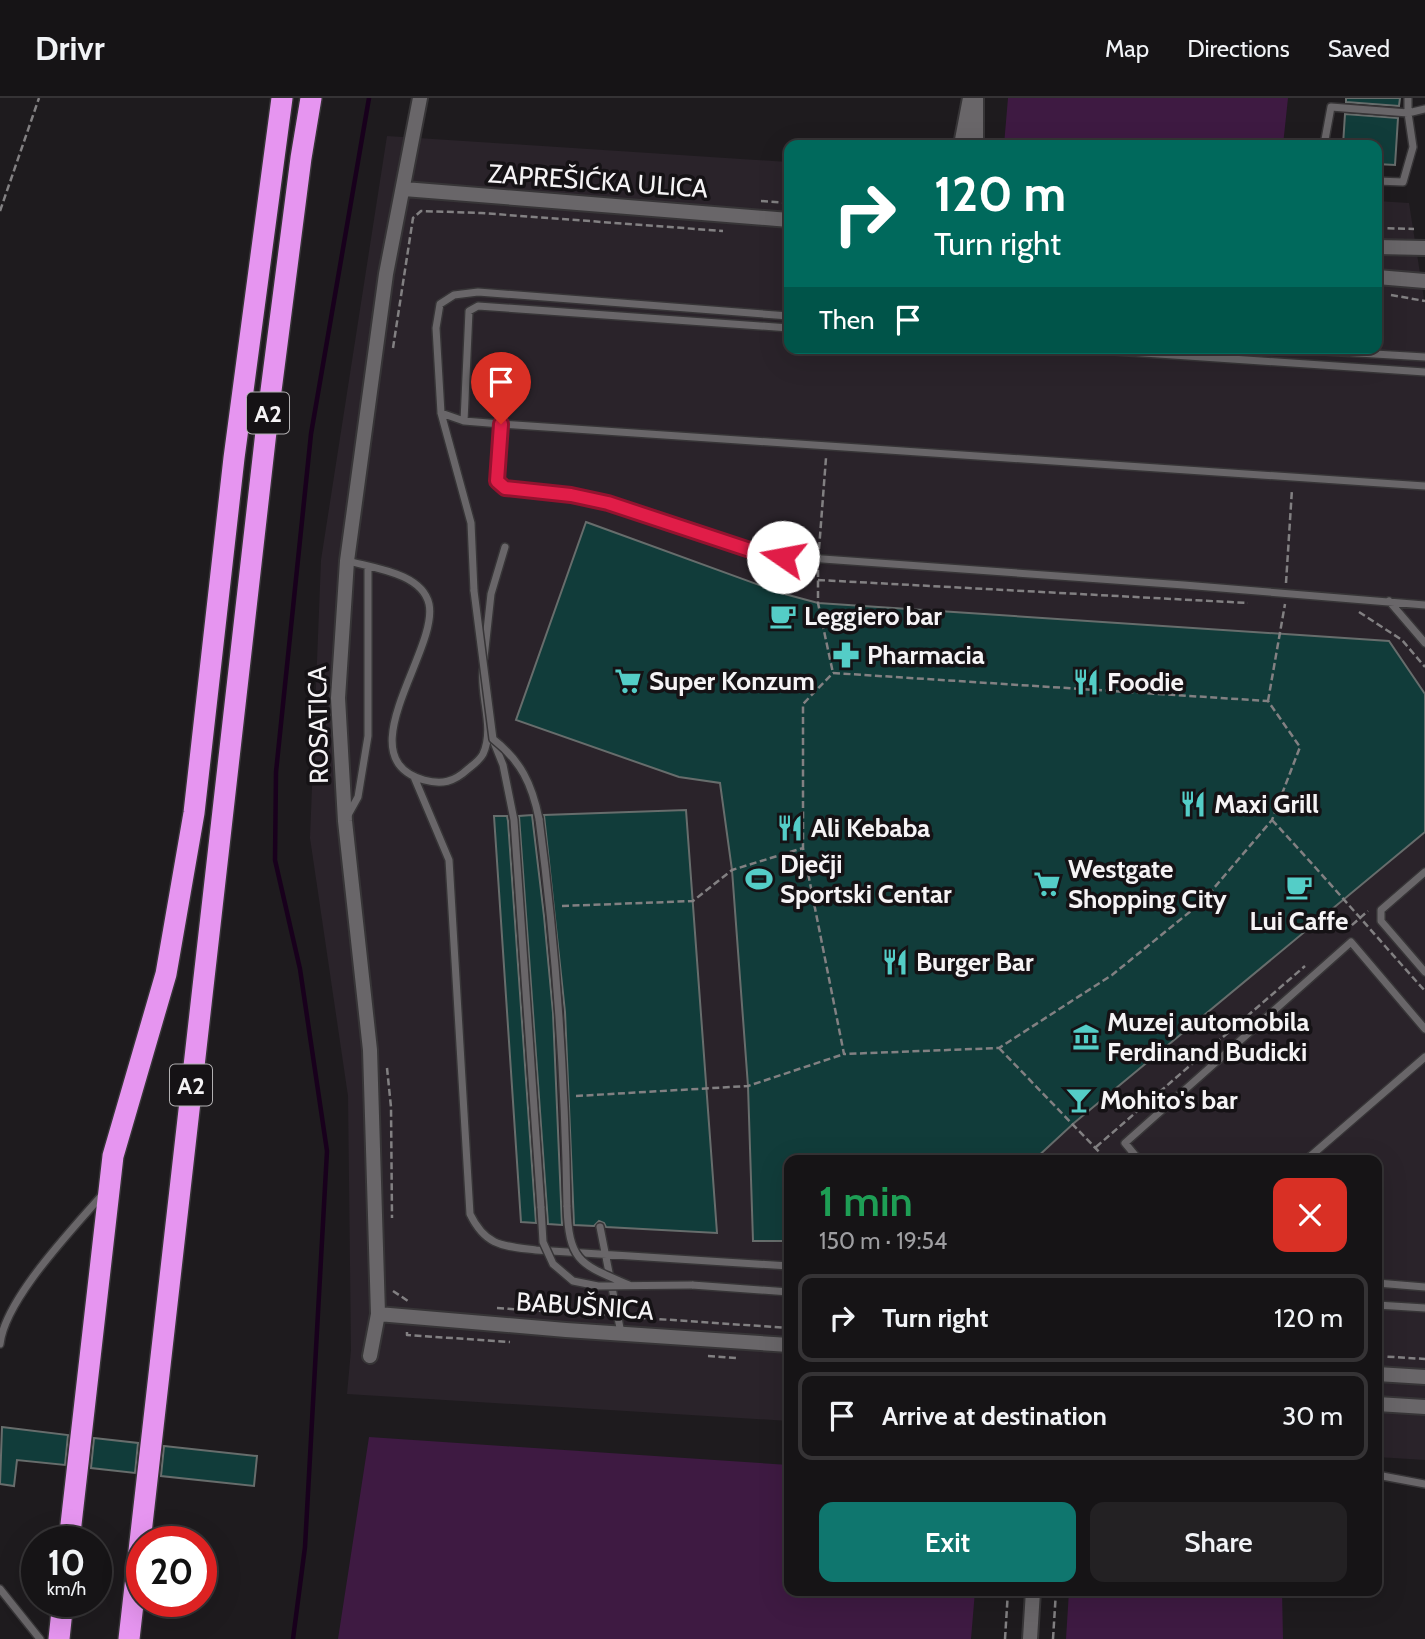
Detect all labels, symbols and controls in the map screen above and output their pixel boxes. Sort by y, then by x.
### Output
text: Drivr [35,28,105,68]
text: Map [1105,34,1149,63]
text: Directions [1187,34,1290,63]
text: Saved [1328,34,1390,63]
street label: ZAPREŠIĆKA ULICA [487,157,709,205]
text: 120 m [934,164,1066,223]
icon: right [819,168,910,259]
text: Turn right [934,224,1061,263]
icon: arrive [889,301,927,339]
text: Then [819,304,875,336]
pin [471,352,531,424]
icon: arrive [482,363,520,401]
road number: A2 [247,392,289,434]
position arrow [746,520,820,594]
place label: Leggiero bar [804,600,942,632]
cafe icon: Leggiero bar [768,601,798,631]
place label: Pharmacia [867,639,985,671]
pharmacy icon: Pharmacia [831,640,861,670]
place label: Super Konzum [649,665,815,697]
street label: ROSATICA [301,666,335,784]
supermarket icon: Super Konzum [613,666,643,696]
place label: Foodie [1107,666,1184,698]
restaurant icon: Foodie [1071,667,1101,697]
place label: Maxi Grill [1214,788,1319,820]
restaurant icon: Maxi Grill [1178,789,1208,819]
place label: Ali Kebaba [811,812,930,844]
restaurant icon: Ali Kebaba [775,813,805,843]
place label: Dječji Sportski Centar [780,848,952,910]
place label: Westgate Shopping City [1068,853,1227,915]
sports icon: Dječji Sportski Centar [744,864,774,894]
supermarket icon: Westgate Shopping City [1032,869,1062,899]
cafe icon: Lui Caffe [1284,872,1314,902]
place label: Lui Caffe [1250,905,1348,937]
place label: Burger Bar [916,946,1034,978]
restaurant icon: Burger Bar [880,947,910,977]
place label: Muzej automobila Ferdinand Budicki [1107,1006,1310,1068]
museum icon: Muzej automobila Ferdinand Budicki [1071,1022,1101,1052]
road number: A2 [170,1065,212,1105]
place label: Mohito's bar [1100,1084,1238,1116]
bar icon: Mohito's bar [1064,1085,1094,1115]
text: 1 min [819,1175,913,1227]
button: close [1273,1178,1347,1252]
text: 150 m · 19:54 [819,1227,947,1255]
street label: BABUŠNICA [515,1285,655,1327]
icon: right [823,1299,861,1337]
text: Turn right [882,1302,988,1334]
text: 120 m [1274,1302,1343,1334]
icon: arrive [823,1397,861,1435]
text: Arrive at destination [882,1400,1107,1432]
text: 30 m [1282,1400,1343,1432]
button: Exit [819,1502,1076,1582]
button: Share [1090,1502,1347,1582]
speed limit sign: 20 [126,1526,217,1617]
text: 10 [48,1541,85,1584]
text: km/h [47,1578,86,1600]

